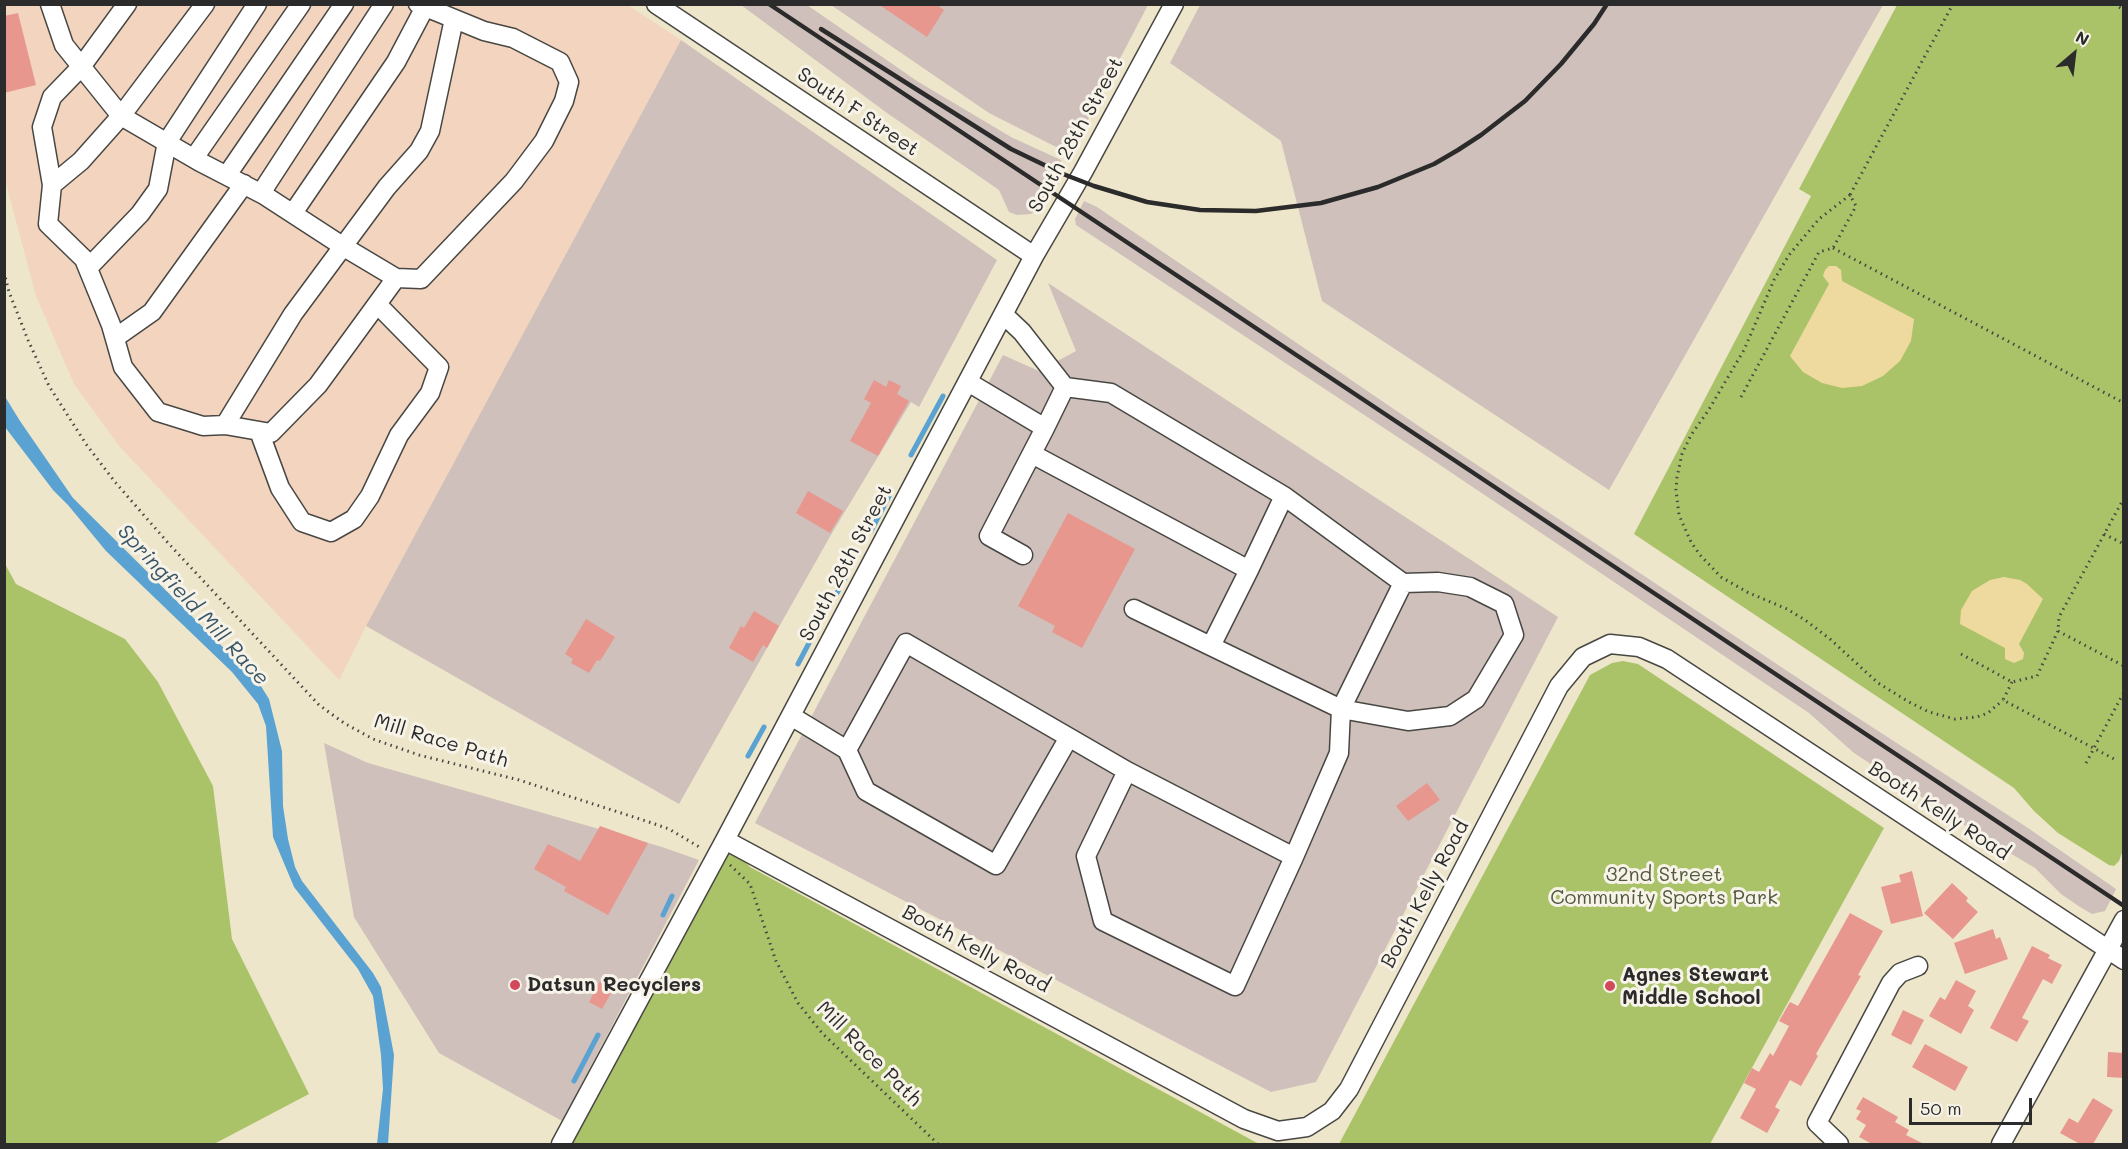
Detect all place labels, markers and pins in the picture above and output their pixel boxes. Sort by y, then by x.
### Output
place label: Agnes Stewart Middle School [1622,963,1769,1010]
place label: Datsun Recyclers [527,973,701,997]
marker: Datsun Recyclers [508,978,522,992]
marker: Agnes Stewart Middle School [1603,979,1617,993]

